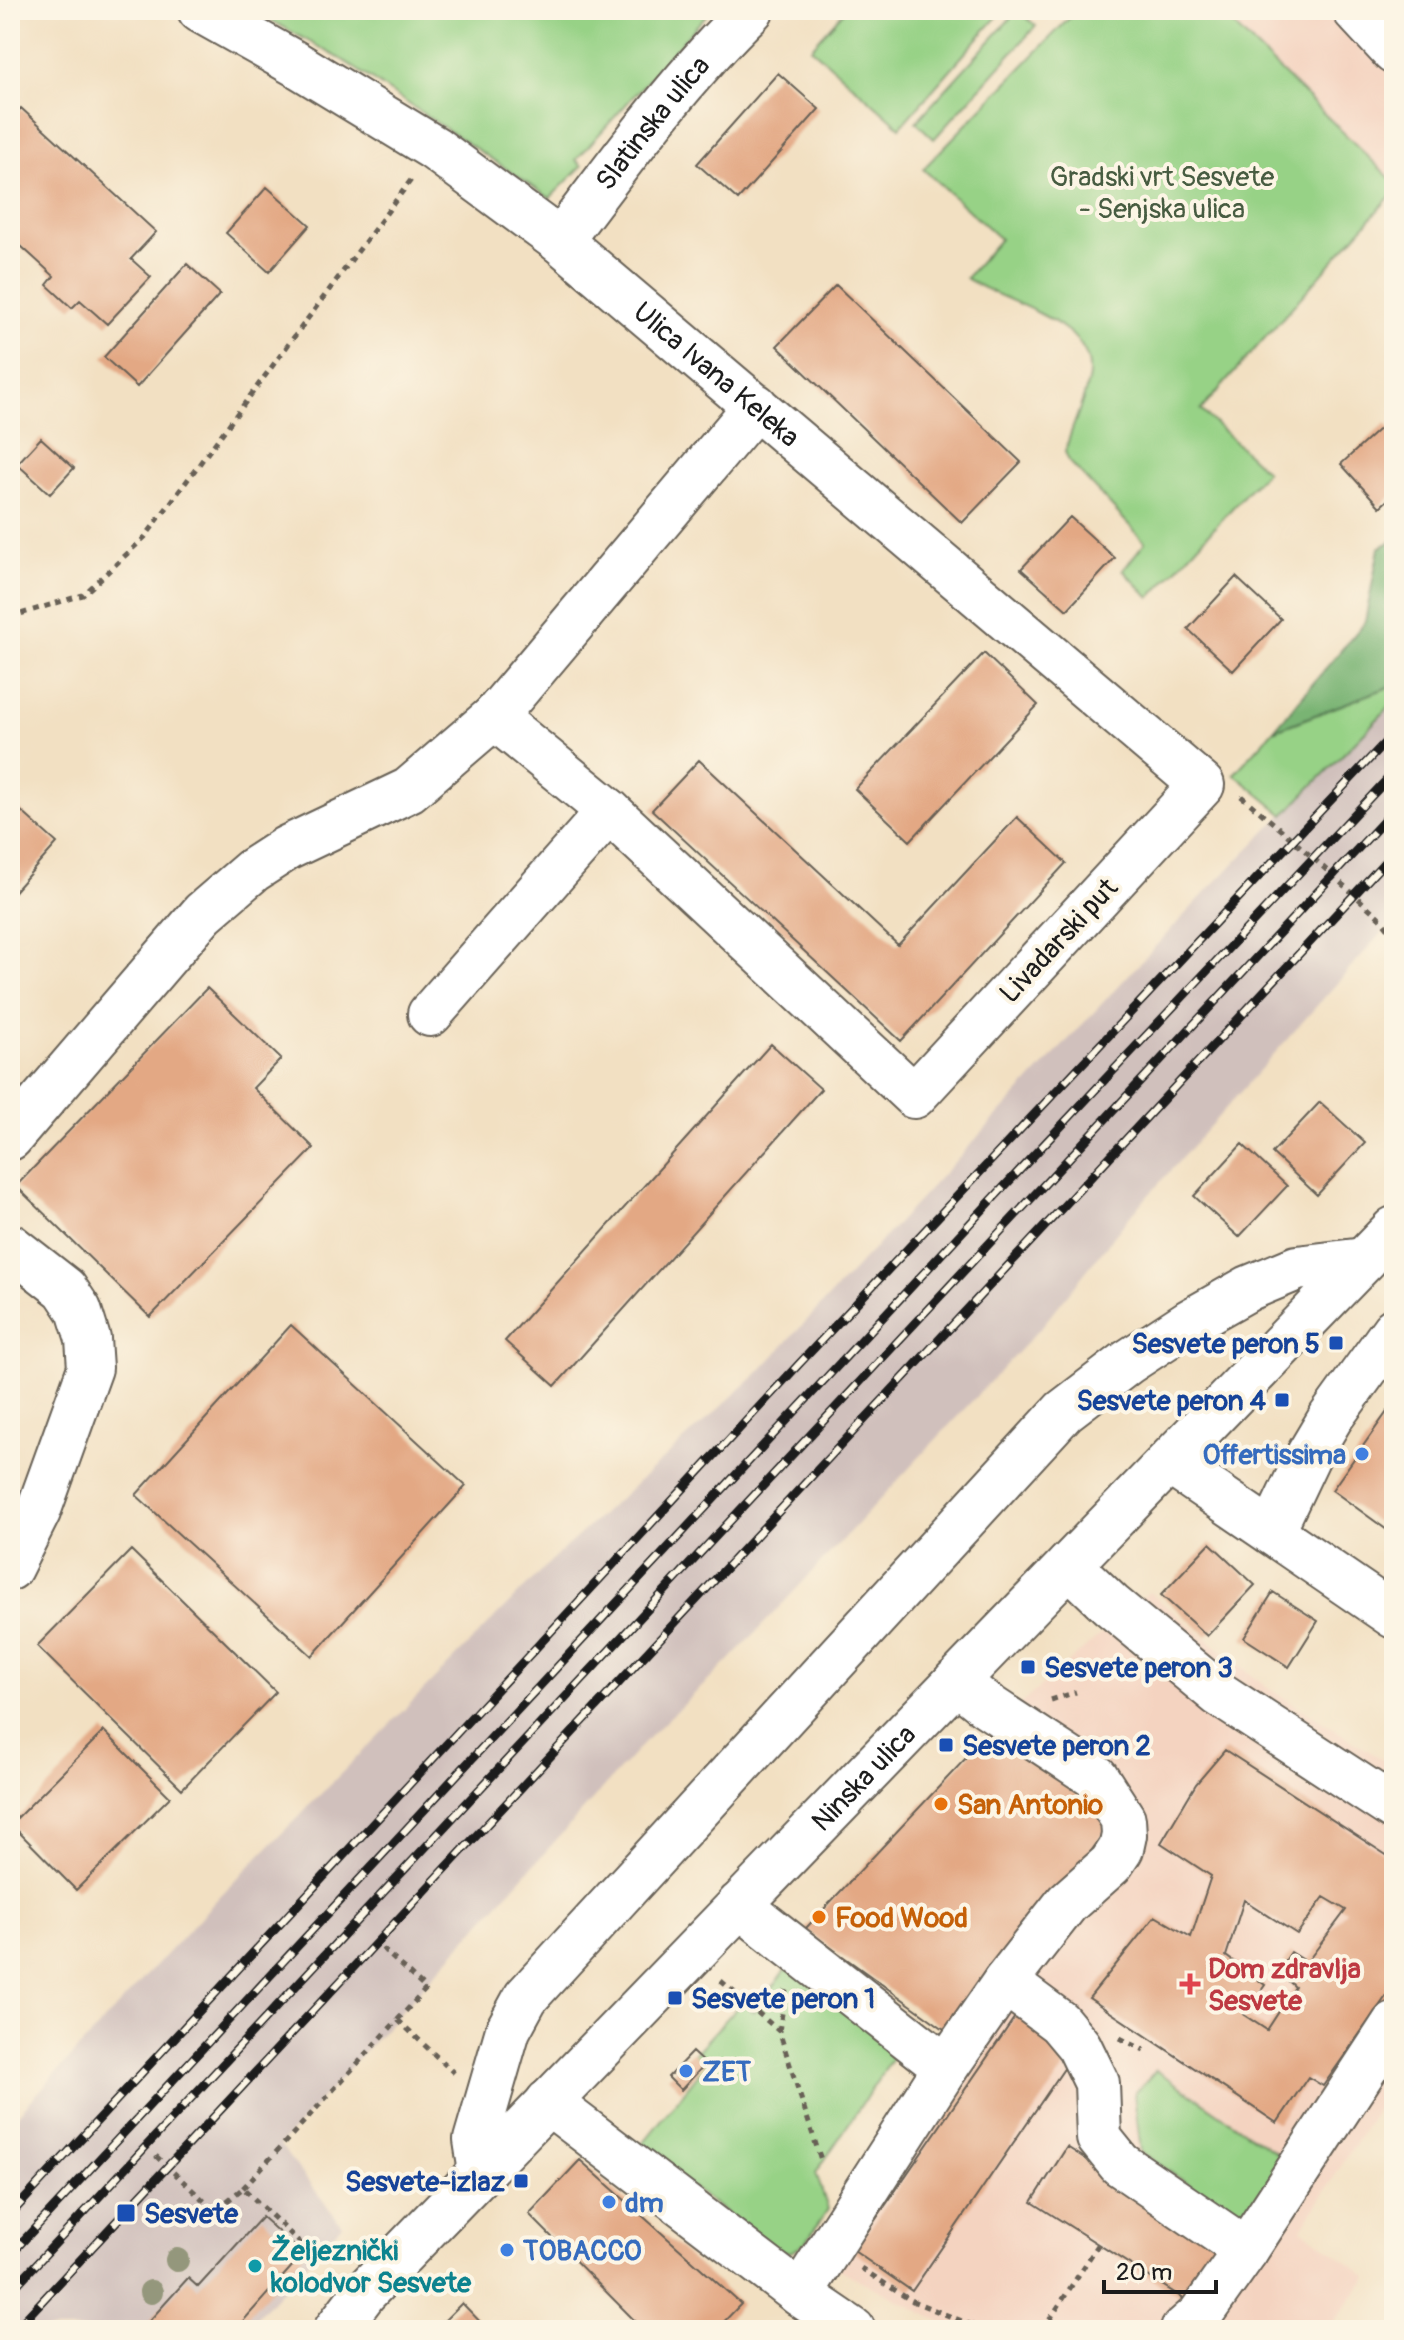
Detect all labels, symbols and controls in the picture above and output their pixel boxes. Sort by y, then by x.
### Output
street label: Slatinska ulica [589,49,718,198]
park label: Gradski vrt Sesvete - Senjska ulica [1050,160,1275,227]
street label: Ulica Ivana Keleka [626,295,806,455]
street label: Livadarski put [992,871,1126,1011]
place label: Sesvete peron 5 [1131,1327,1320,1362]
marker: Sesvete peron 5 [1327,1334,1345,1352]
place label: Sesvete peron 4 [1076,1384,1267,1419]
marker: Sesvete peron 4 [1273,1391,1291,1409]
place label: Offertissima [1203,1438,1346,1473]
marker: Offertissima [1353,1445,1371,1463]
place label: Sesvete peron 3 [1044,1651,1233,1686]
marker: Sesvete peron 3 [1019,1658,1037,1676]
street label: Ninska ulica [805,1718,924,1839]
place label: Sesvete peron 2 [962,1729,1151,1764]
marker: Sesvete peron 2 [937,1736,955,1754]
place label: San Antonio [957,1788,1103,1823]
marker: San Antonio [932,1795,950,1813]
place label: Food Wood [835,1901,968,1936]
marker: Food Wood [810,1908,828,1926]
place label: Dom zdravlja Sesvete [1208,1952,1361,2019]
marker: Dom zdravlja Sesvete [1179,1973,1201,1995]
place label: Sesvete peron 1 [691,1982,875,2017]
marker: Sesvete peron 1 [666,1989,684,2007]
place label: ZET [702,2055,752,2090]
marker: ZET [677,2062,695,2080]
place label: Sesvete-izlaz [345,2165,505,2200]
marker: Sesvete-izlaz [512,2172,530,2190]
place label: dm [625,2186,664,2221]
marker: dm [600,2193,618,2211]
place label: Sesvete [144,2197,239,2232]
marker: Sesvete [115,2202,137,2224]
place label: Željeznički kolodvor Sesvete [270,2234,472,2301]
place label: TOBACCO [522,2234,642,2269]
marker: TOBACCO [498,2241,516,2259]
scale bar [1104,2244,1216,2294]
marker: Željeznički kolodvor Sesvete [246,2257,264,2275]
text: 20 m [1116,2258,1172,2287]

